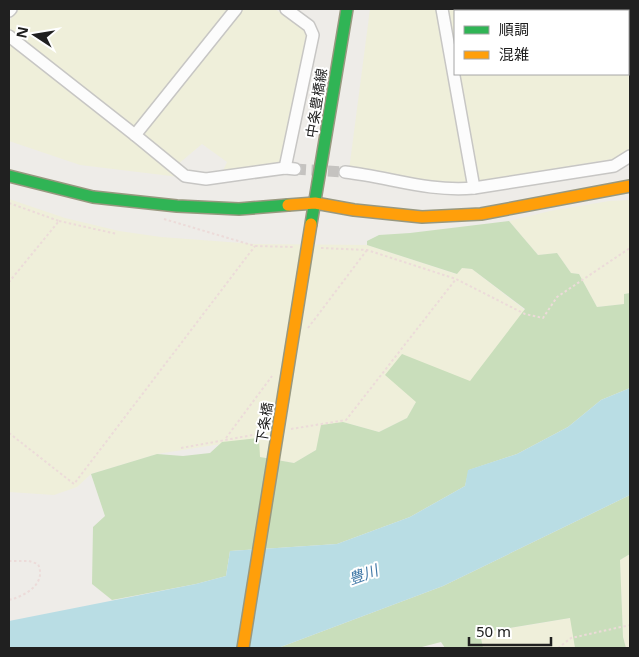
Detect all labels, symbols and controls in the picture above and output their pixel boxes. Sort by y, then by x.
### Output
north arrow [10,10,60,60]
legend [454,10,629,75]
text: 順調 [499,19,529,39]
text: N [11,25,32,40]
text: 混雑 [499,44,529,64]
street label: 中条豊橋線 [301,67,331,139]
street label: 下条橋 [251,401,277,445]
water label: 豊川 [345,559,382,589]
scale bar [469,614,552,646]
text: 50 m [476,621,511,641]

